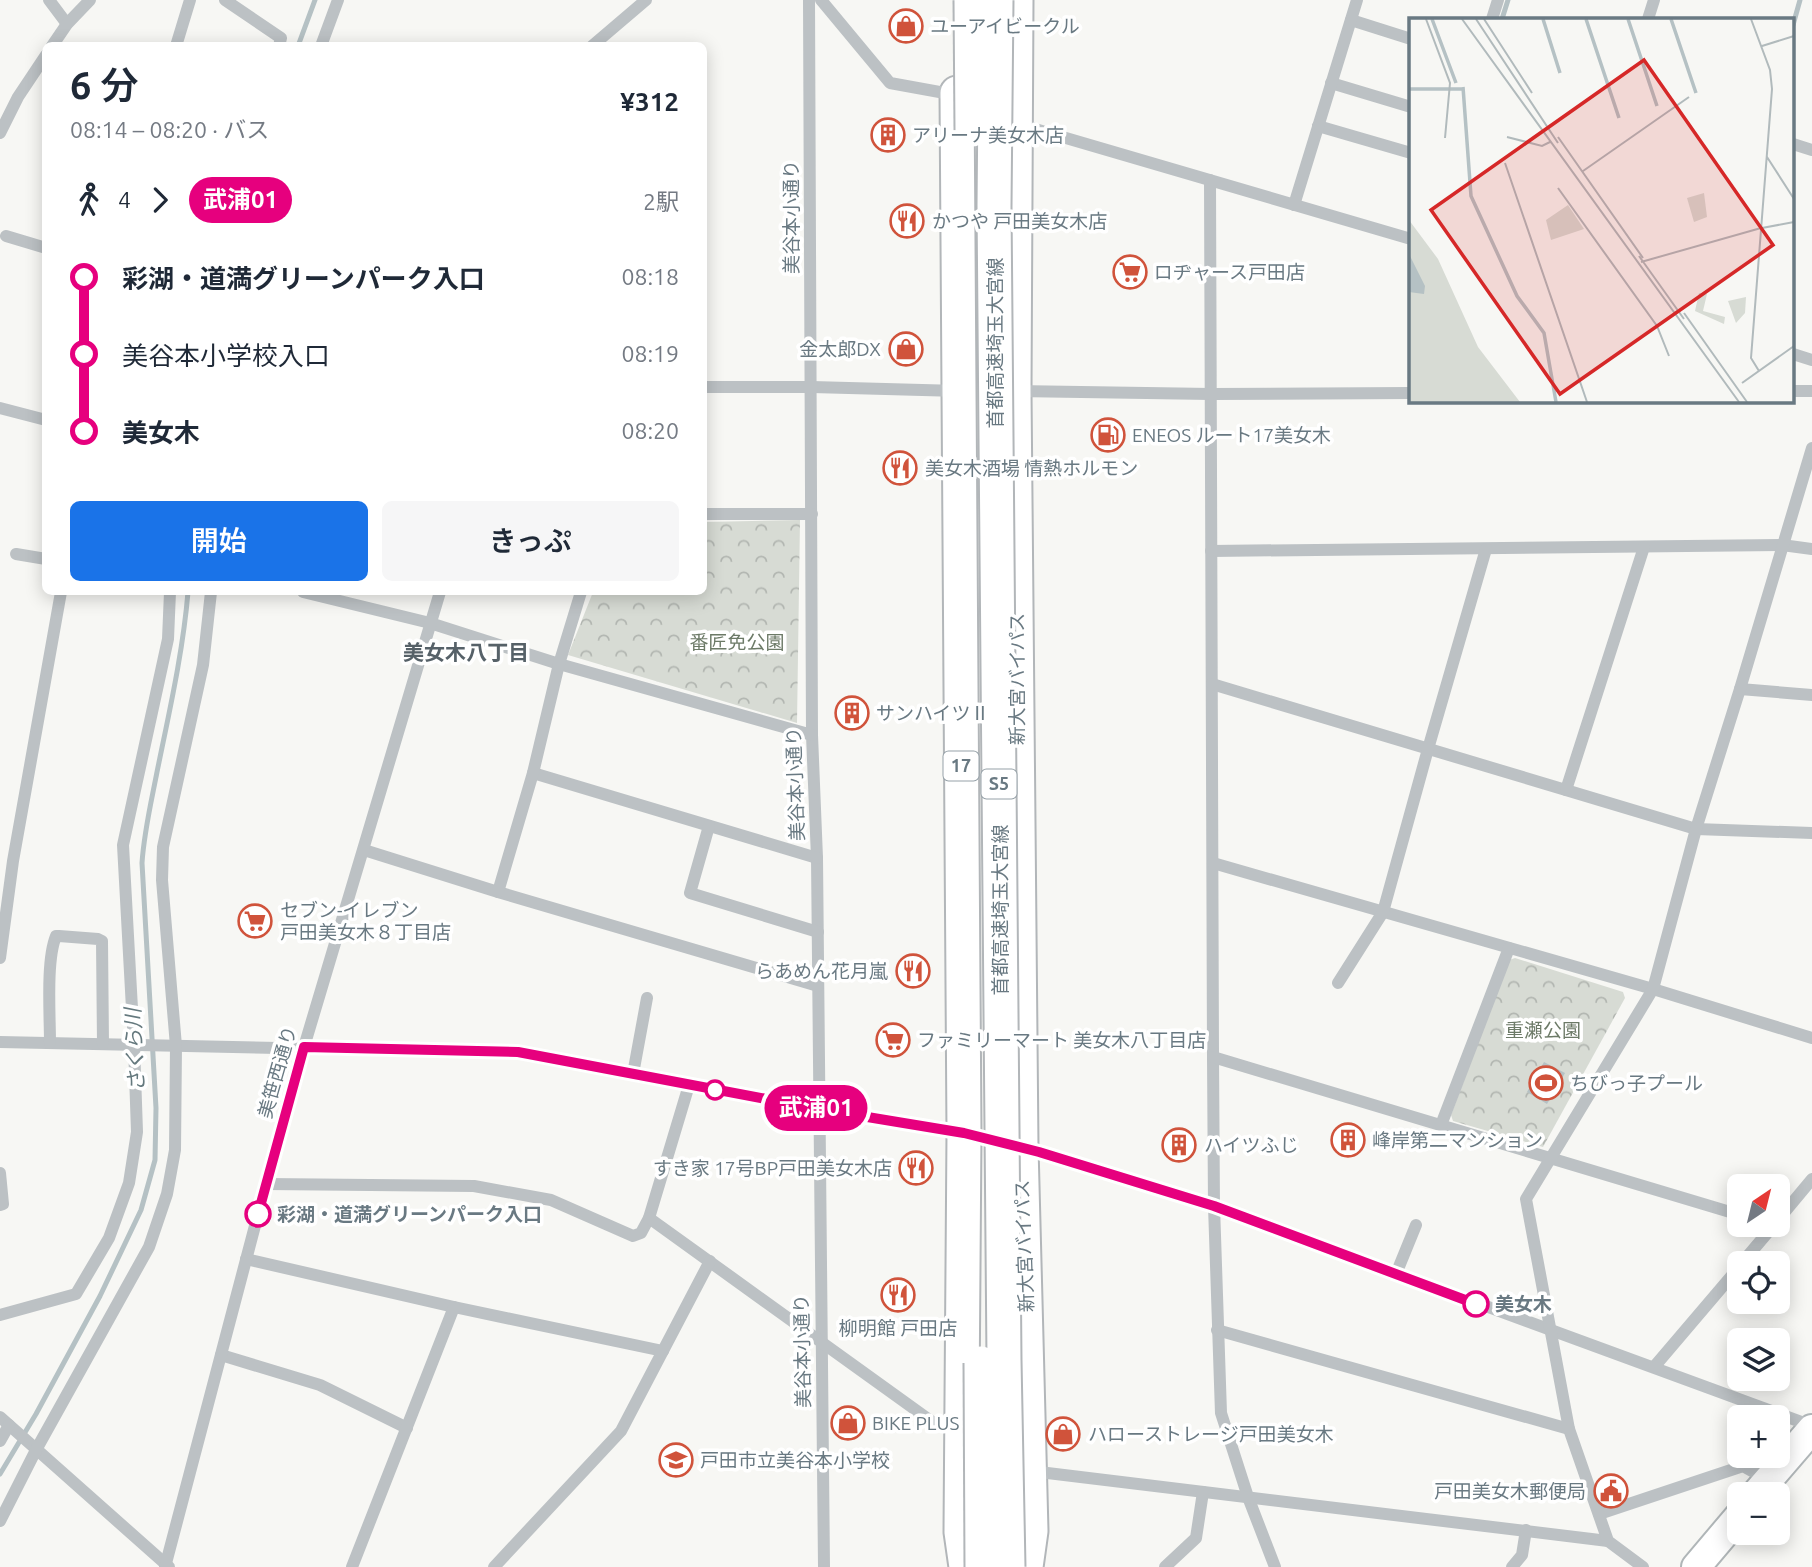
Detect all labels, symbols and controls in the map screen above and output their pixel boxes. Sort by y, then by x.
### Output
shop icon: ユーアイビークル [887,7,925,45]
place label: ユーアイビークル [930,15,1080,37]
inset map [1409,18,1794,402]
text: 6 分 [70,64,138,106]
text: ¥312 [620,87,679,116]
building icon: アリーナ美女木店 [869,116,907,154]
text: 08:14 – 08:20 · バス [70,117,269,142]
place label: アリーナ美女木店 [912,124,1064,146]
street label: 美谷本小通り [780,160,802,274]
icon: walk [70,181,108,219]
icon: forward [141,181,179,219]
text: 武浦01 [203,186,278,213]
text: 4 [118,187,131,212]
text: 2駅 [643,189,679,214]
restaurant icon: かつや 戸田美女木店 [888,202,926,240]
place label: かつや 戸田美女木店 [932,210,1107,232]
supermarket icon: ロヂャース戸田店 [1111,253,1149,291]
street label: 首都高速埼玉大宮線 [984,257,1006,429]
place label: ロヂャース戸田店 [1154,261,1305,283]
text: 彩湖・道満グリーンパーク入口 [122,264,485,293]
text: 08:18 [621,264,679,289]
shop icon: 金太郎DX [887,330,925,368]
place label: 金太郎DX [799,338,881,360]
text: 美谷本小学校入口 [122,341,330,370]
text: 08:19 [621,341,679,366]
fuel station icon: ENEOS ルート17美女木 [1089,416,1127,454]
text: 美女木 [122,418,200,447]
text: 08:20 [621,418,679,443]
place label: ENEOS ルート17美女木 [1132,424,1331,446]
restaurant icon: 美女木酒場 情熱ホルモン [881,449,919,487]
place label: 美女木酒場 情熱ホルモン [925,457,1138,479]
button: 開始 [70,501,368,581]
button: きっぷ [382,501,679,581]
street label: 新大宮バイパス [1006,613,1028,745]
park label: 番匠免公園 [689,631,785,653]
district label: 美女木八丁目 [403,640,529,664]
building icon: サンハイツⅡ [833,694,871,732]
place label: サンハイツⅡ [876,702,990,724]
street label: 美谷本小通り [782,727,808,841]
road number: 17 [944,752,978,780]
road number: S5 [982,770,1016,798]
street label: 首都高速埼玉大宮線 [989,824,1011,996]
place label: セブン-イレブン 戸田美女木８丁目店 [280,899,451,943]
supermarket icon: セブン-イレブン 戸田美女木８丁目店 [236,902,274,940]
restaurant icon: らあめん花月嵐 [894,952,932,990]
place label: らあめん花月嵐 [755,960,888,982]
water label: さくら川 [120,1005,148,1093]
park label: 重瀬公園 [1505,1019,1581,1041]
supermarket icon: ファミリーマート 美女木八丁目店 [874,1021,912,1059]
street label: 美笹西通り [253,1023,301,1121]
place label: ファミリーマート 美女木八丁目店 [917,1029,1206,1051]
sports icon: ちびっ子プール [1527,1064,1565,1102]
place label: ちびっ子プール [1570,1072,1703,1094]
unlabelled marker [705,1080,725,1100]
line badge: 武浦01 [767,1085,865,1131]
text: 武浦01 [778,1094,854,1121]
building icon: 峰岸第二マンション [1329,1121,1367,1159]
building icon: ハイツふじ [1160,1126,1198,1164]
place label: 峰岸第二マンション [1372,1129,1543,1151]
place label: ハイツふじ [1204,1134,1299,1156]
restaurant icon: すき家 17号BP戸田美女木店 [897,1149,935,1187]
place label: すき家 17号BP戸田美女木店 [653,1157,892,1179]
north arrow [1727,1174,1790,1237]
map controls [1727,1174,1790,1545]
street label: 新大宮バイパス [1011,1179,1037,1313]
marker: 彩湖・道満グリーンパーク入口 [245,1201,271,1227]
place label: 彩湖・道満グリーンパーク入口 [277,1203,542,1225]
button: locate [1727,1251,1790,1314]
restaurant icon: 柳明館 戸田店 [879,1276,917,1314]
marker: 美女木 [1463,1291,1489,1317]
place label: 美女木 [1495,1293,1552,1315]
street label: 美谷本小通り [790,1294,814,1408]
place label: 柳明館 戸田店 [839,1317,957,1339]
button: layers [1727,1328,1790,1391]
shop icon: BIKE PLUS [829,1404,867,1442]
button: + [1727,1405,1790,1468]
place label: BIKE PLUS [872,1412,959,1434]
shop icon: ハローストレージ戸田美女木 [1044,1415,1082,1453]
place label: ハローストレージ戸田美女木 [1088,1423,1334,1445]
school or university icon: 戸田市立美谷本小学校 [657,1441,695,1479]
place label: 戸田市立美谷本小学校 [700,1449,890,1471]
public building icon: 戸田美女木郵便局 [1592,1472,1630,1510]
place label: 戸田美女木郵便局 [1434,1480,1586,1502]
button: − [1727,1482,1790,1545]

